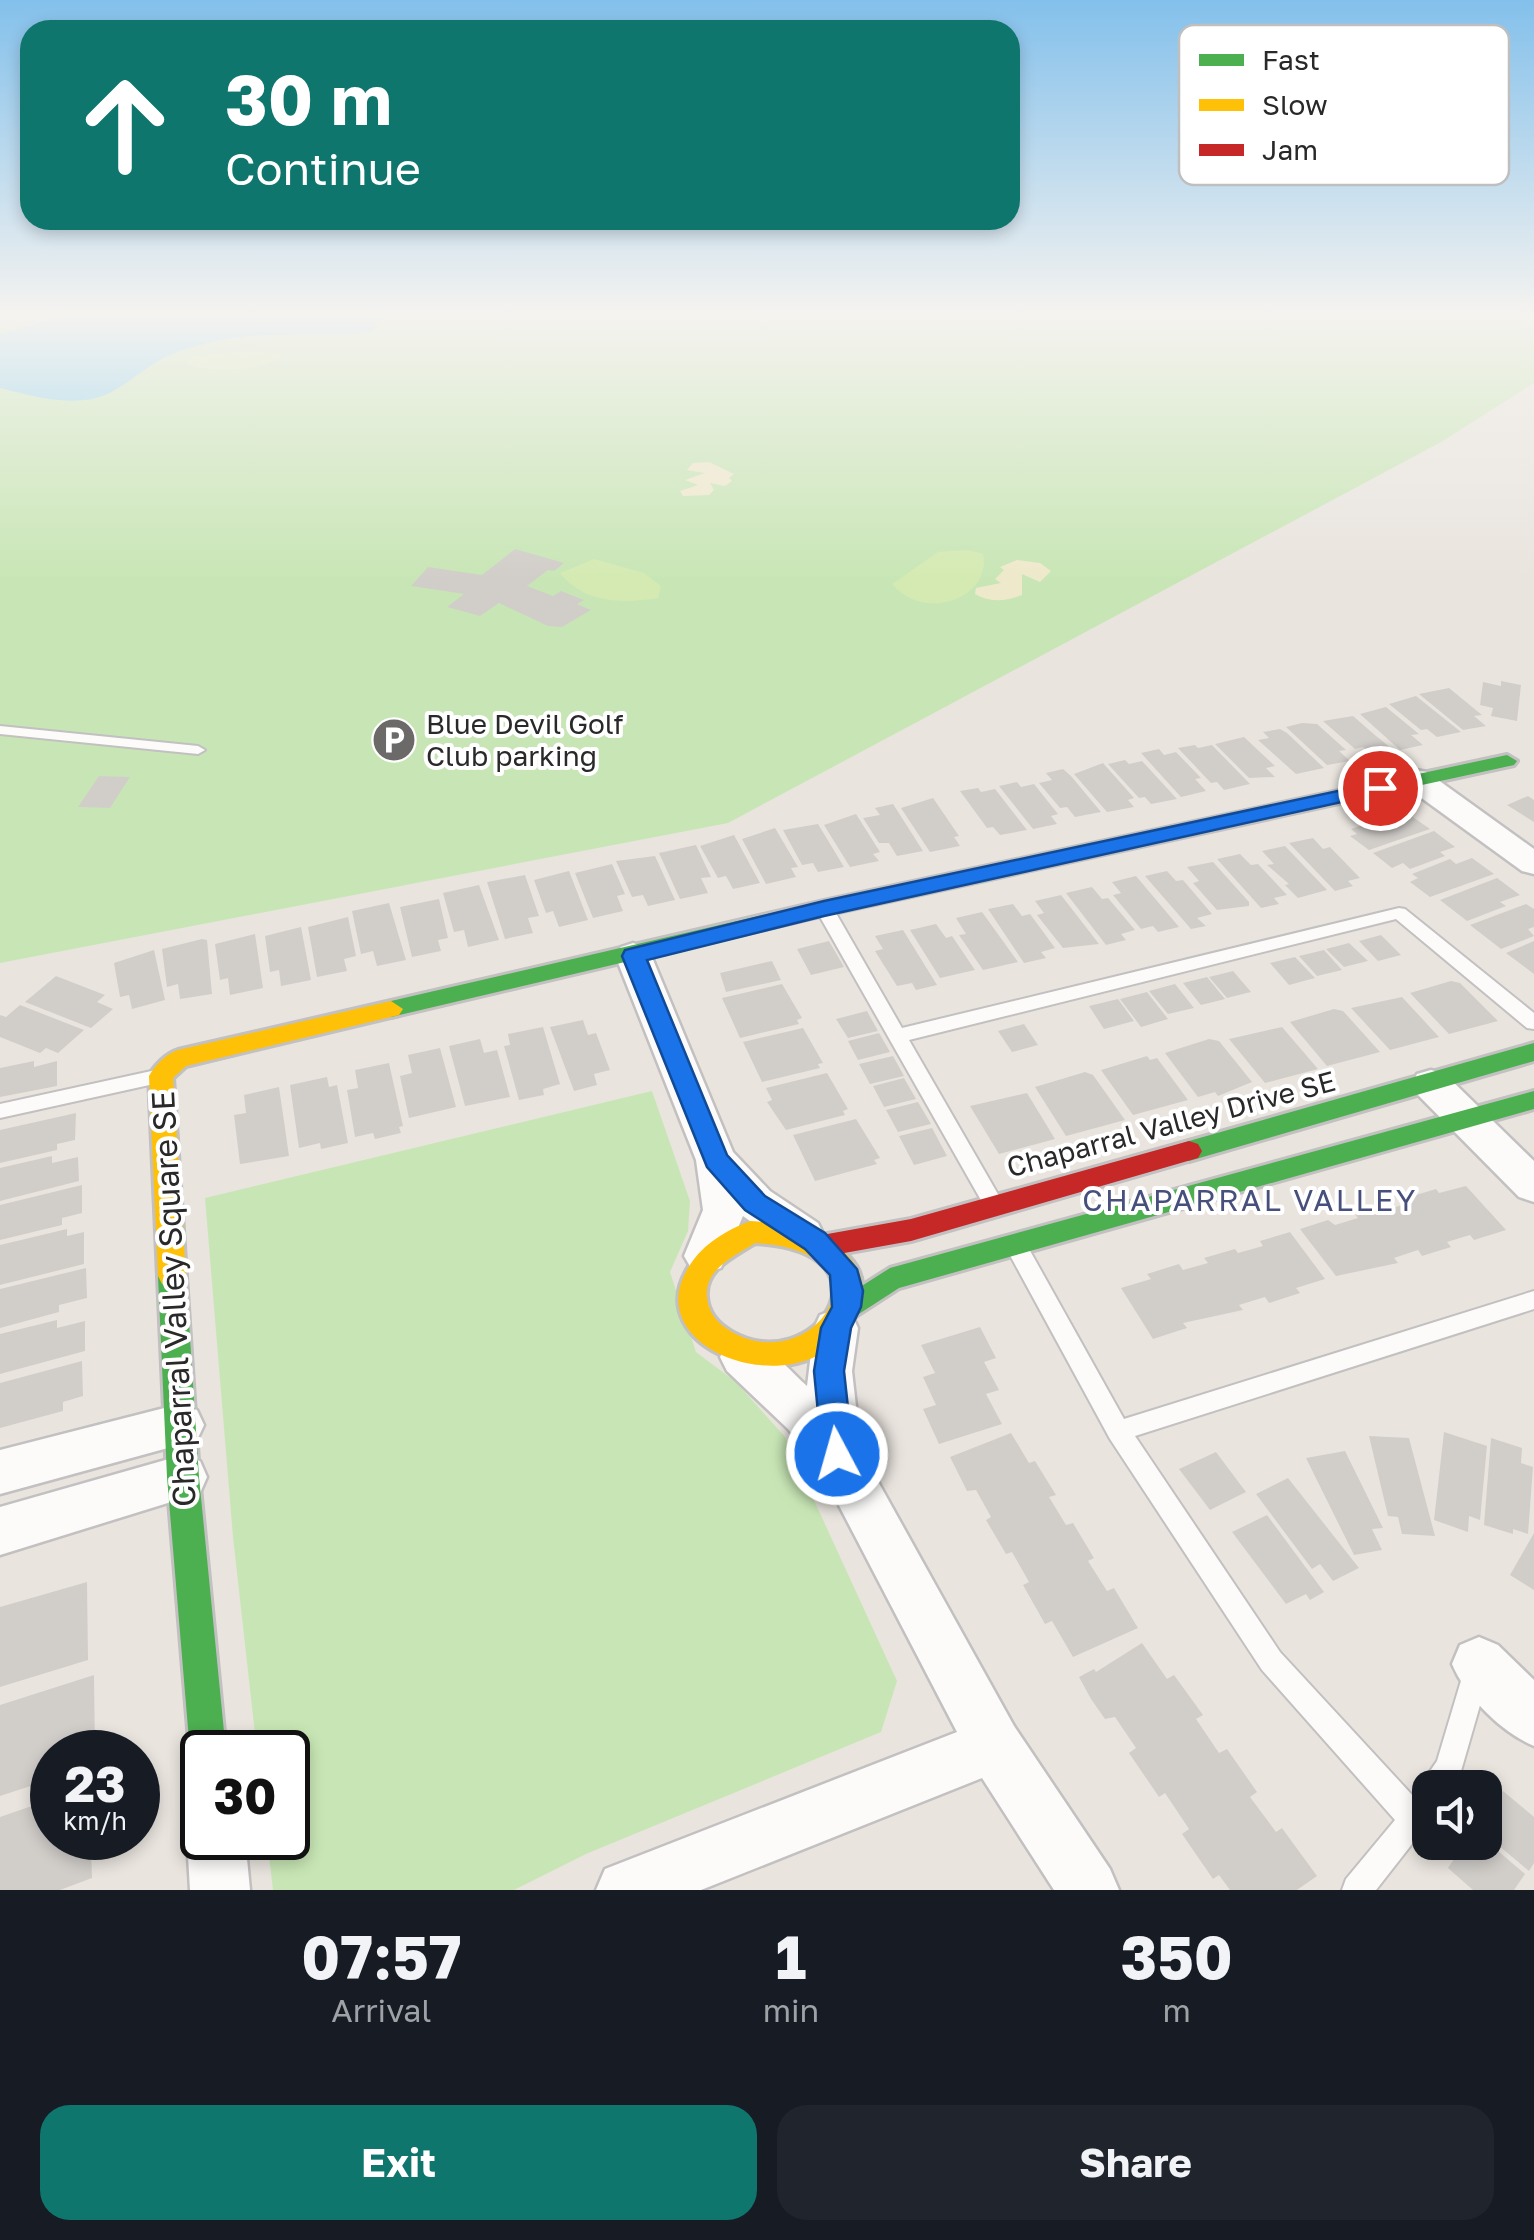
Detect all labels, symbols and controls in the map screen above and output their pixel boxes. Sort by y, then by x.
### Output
legend [1179,25,1509,185]
text: Fast [1262,43,1320,76]
text: 30 m [225,56,392,140]
icon: ahead [60,60,190,190]
text: Slow [1262,88,1328,121]
text: Jam [1262,133,1318,166]
text: Continue [225,141,421,195]
place label: Blue Devil Golf Club parking [426,707,624,772]
parking icon: Blue Devil Golf Club parking [371,717,417,763]
pin [1338,746,1423,831]
icon: arrive [1353,761,1408,816]
street label: Chaparral Valley Drive SE [1003,1064,1339,1183]
street label: Chaparral Valley Square SE [143,1090,203,1508]
district label: CHAPARRAL VALLEY [1082,1182,1418,1218]
position arrow [785,1402,889,1506]
speed limit sign: 30 [180,1730,310,1860]
text: 23 [64,1753,125,1813]
map controls [1412,1770,1502,1860]
button: sound [1412,1770,1502,1860]
text: km/h [63,1805,127,1836]
text: 07:57 [301,1920,461,1992]
text: 1 [776,1920,806,1992]
text: 350 [1121,1920,1233,1992]
text: Arrival [331,1991,431,2029]
text: min [763,1991,819,2029]
text: m [1162,1991,1191,2029]
button: Exit [40,2105,757,2220]
button: Share [777,2105,1494,2220]

